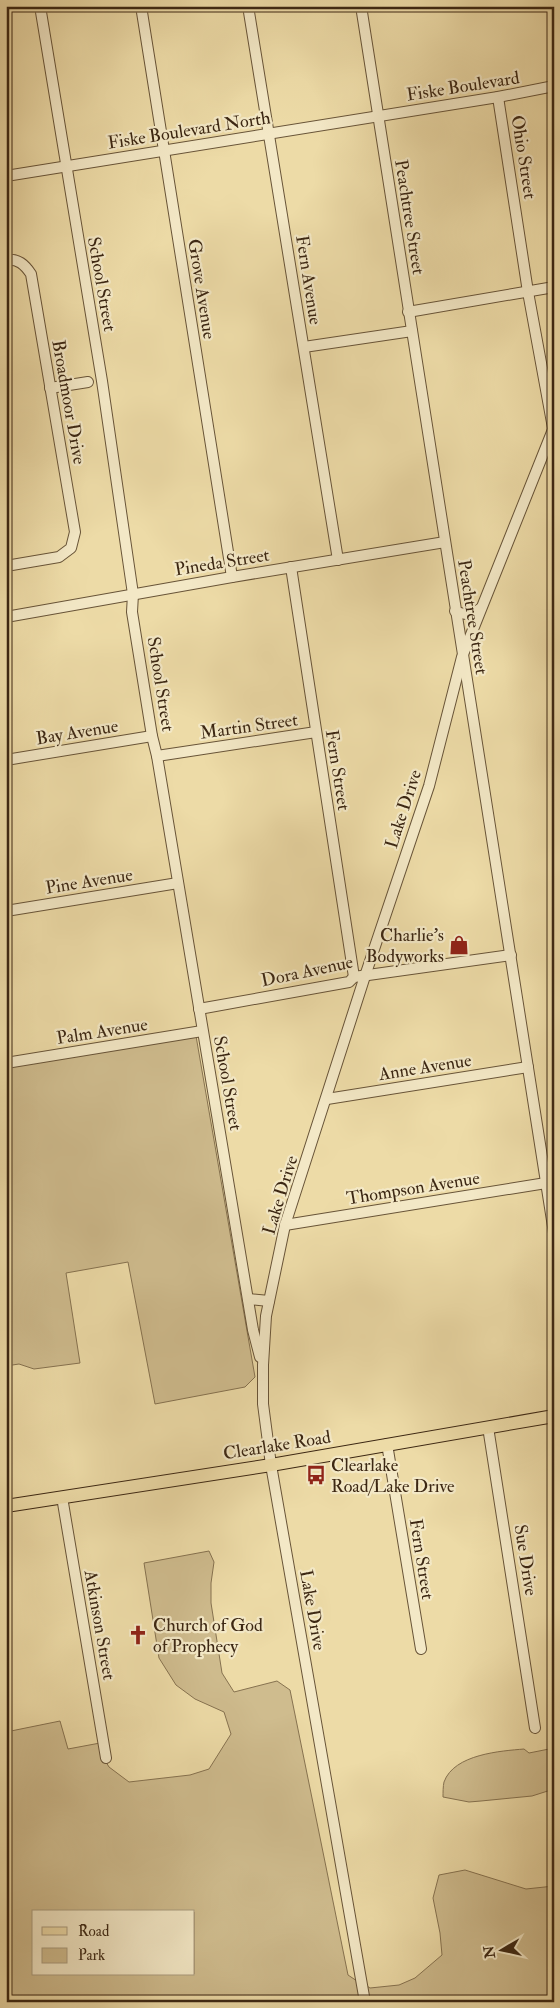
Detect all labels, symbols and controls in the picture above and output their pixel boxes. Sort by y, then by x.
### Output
street label: Fiske Boulevard [405,66,521,107]
street label: Fiske Boulevard North [106,106,273,155]
street label: Ohio Street [506,114,542,201]
street label: Peachtree Street [389,158,430,276]
street label: Fern Avenue [290,234,327,327]
street label: School Street [82,235,121,333]
street label: Grove Avenue [182,237,221,341]
street label: Broadmoor Drive [46,338,91,467]
street label: Pineda Street [173,544,271,581]
street label: Peachtree Street [452,558,493,676]
street label: School Street [142,635,179,733]
street label: Martin Street [199,708,300,745]
street label: Bay Avenue [34,715,120,750]
street label: Fern Street [320,728,355,812]
street label: Lake Drive [380,766,427,851]
street label: Pine Avenue [44,863,135,900]
place label: Charlie's Bodyworks [366,924,444,968]
shop icon: Charlie's Bodyworks [448,934,470,956]
street label: Dora Avenue [259,950,356,992]
street label: Palm Avenue [55,1013,150,1050]
street label: School Street [208,1034,247,1132]
street label: Anne Avenue [376,1049,473,1086]
street label: Lake Drive [258,1152,304,1237]
street label: Thompson Avenue [345,1167,482,1210]
street label: Clearlake Road [222,1426,333,1465]
place label: Clearlake Road/Lake Drive [331,1454,455,1498]
bus stop icon: Clearlake Road/Lake Drive [305,1464,327,1486]
street label: Fern Street [404,1517,439,1601]
street label: Sue Drive [509,1523,543,1598]
street label: Atkinson Street [78,1567,121,1682]
street label: Lake Drive [294,1568,331,1653]
place label: Church of God of Prophecy [153,1614,263,1658]
church icon: Church of God of Prophecy [127,1624,149,1646]
legend [32,1910,195,1976]
text: Road [78,1922,110,1941]
north arrow [478,1926,528,1976]
text: N [480,1944,499,1960]
text: Park [78,1946,105,1965]

